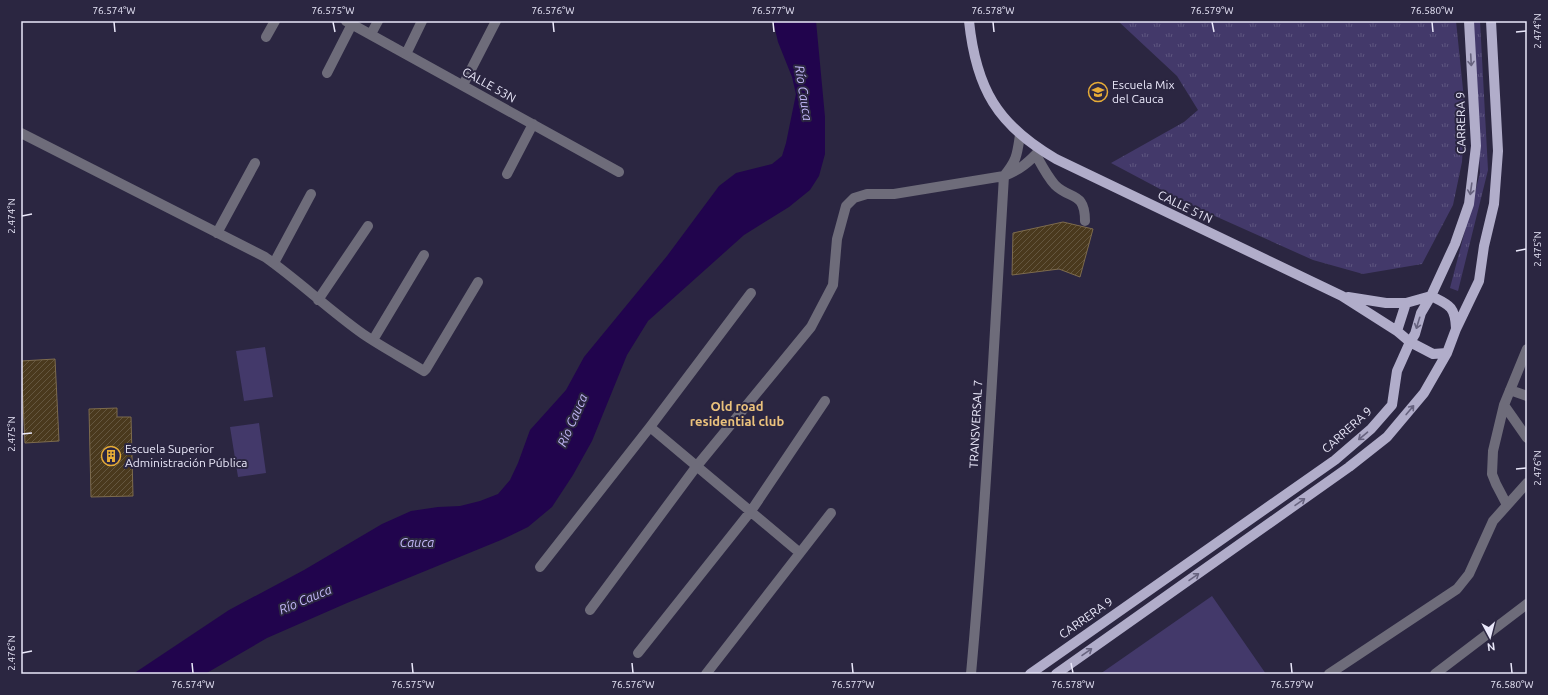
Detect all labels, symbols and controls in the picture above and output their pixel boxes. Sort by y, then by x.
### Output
text: 76.574°W [92,5,136,16]
text: 76.575°W [311,5,355,16]
text: 76.576°W [531,5,575,16]
text: 76.577°W [751,5,795,16]
text: 76.578°W [971,5,1015,16]
text: 76.579°W [1190,5,1234,16]
text: 76.580°W [1410,5,1454,16]
text: 2.474°N [1532,13,1543,49]
one-way arrow [1468,53,1475,66]
water label: Río Cauca [793,64,815,122]
street label: CALLE 53N [460,65,518,105]
place label: Escuela Mix del Cauca [1112,78,1175,105]
school or university icon: Escuela Mix del Cauca [1087,81,1109,103]
street label: CARRERA 9 [1453,92,1468,154]
one-way arrow [1467,182,1474,195]
street label: CALLE 51N [1156,188,1215,225]
text: 2.474°N [6,198,17,234]
text: 2.475°N [1532,231,1543,267]
one-way arrow [1414,316,1421,329]
street label: TRANSVERSAL 7 [967,379,984,469]
water label: Río Cauca [554,392,590,448]
district label: Old road residential club [690,399,784,428]
street label: CARRERA 9 [1319,404,1374,455]
one-way arrow [1405,405,1414,415]
text: 2.475°N [6,416,17,452]
one-way arrow [1358,431,1368,440]
place label: Escuela Superior Administración Pública [125,442,247,469]
building icon: Escuela Superior Administración Pública [100,445,122,467]
text: 2.476°N [1532,450,1543,486]
one-way arrow [1294,498,1305,506]
water label: Cauca [400,535,434,549]
one-way arrow [1188,573,1199,581]
water label: Río Cauca [276,582,334,616]
street label: CARRERA 9 [1056,594,1115,641]
north arrow [1470,617,1510,657]
text: 2.476°N [6,635,17,671]
text: N [1486,640,1496,653]
one-way arrow [1082,647,1093,656]
text: 76.574°W [171,679,215,690]
text: 76.575°W [391,679,435,690]
text: 76.576°W [611,679,655,690]
text: 76.577°W [831,679,875,690]
text: 76.578°W [1051,679,1095,690]
text: 76.579°W [1270,679,1314,690]
text: 76.580°W [1490,679,1534,690]

